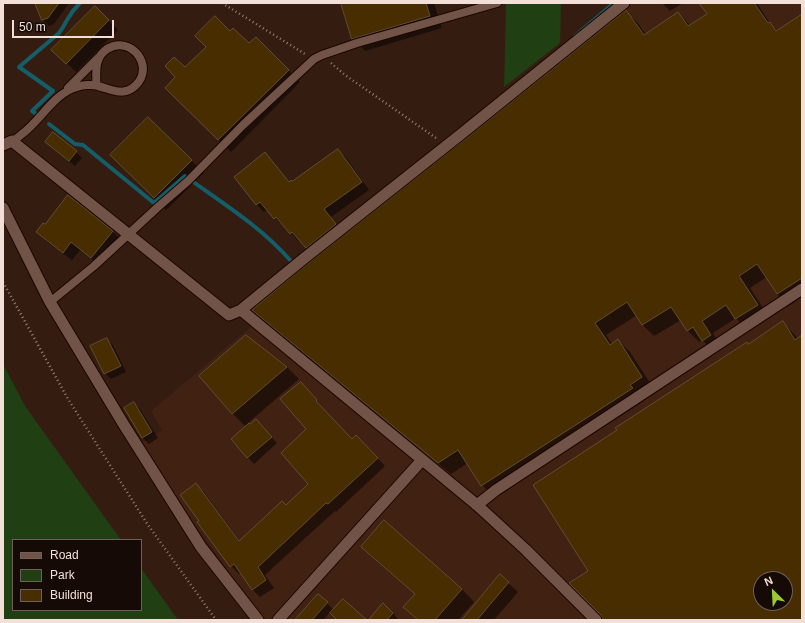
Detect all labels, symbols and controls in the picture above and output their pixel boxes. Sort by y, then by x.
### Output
scale bar [14,12,116,38]
text: 50 m [19,20,46,34]
legend [12,539,142,611]
text: Road [50,548,79,562]
text: Park [50,568,75,582]
north arrow [753,571,793,611]
text: N [762,574,775,588]
text: Building [50,588,93,602]

